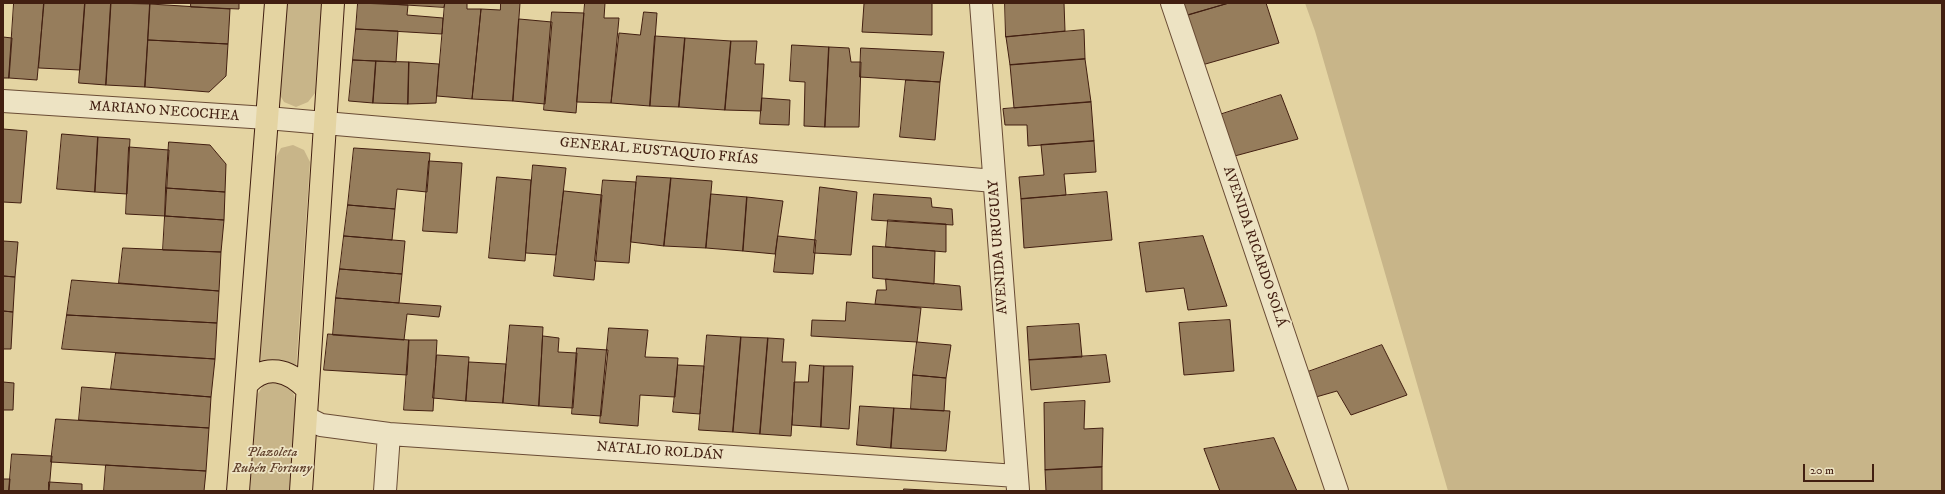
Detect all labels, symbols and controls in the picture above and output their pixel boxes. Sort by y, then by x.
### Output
street label: MARIANO NECOCHEA [88,98,240,126]
street label: GENERAL EUSTAQUIO FRÍAS [559,135,759,169]
street label: AVENIDA RICARDO SOLÁ [1219,164,1289,330]
street label: AVENIDA URUGUAY [986,179,1012,315]
street label: NATALIO ROLDÁN [596,439,724,465]
park label: Plazoleta Rubén Fortuny [232,445,312,478]
scale bar [1805,456,1876,482]
text: 20 m [1810,463,1834,478]

